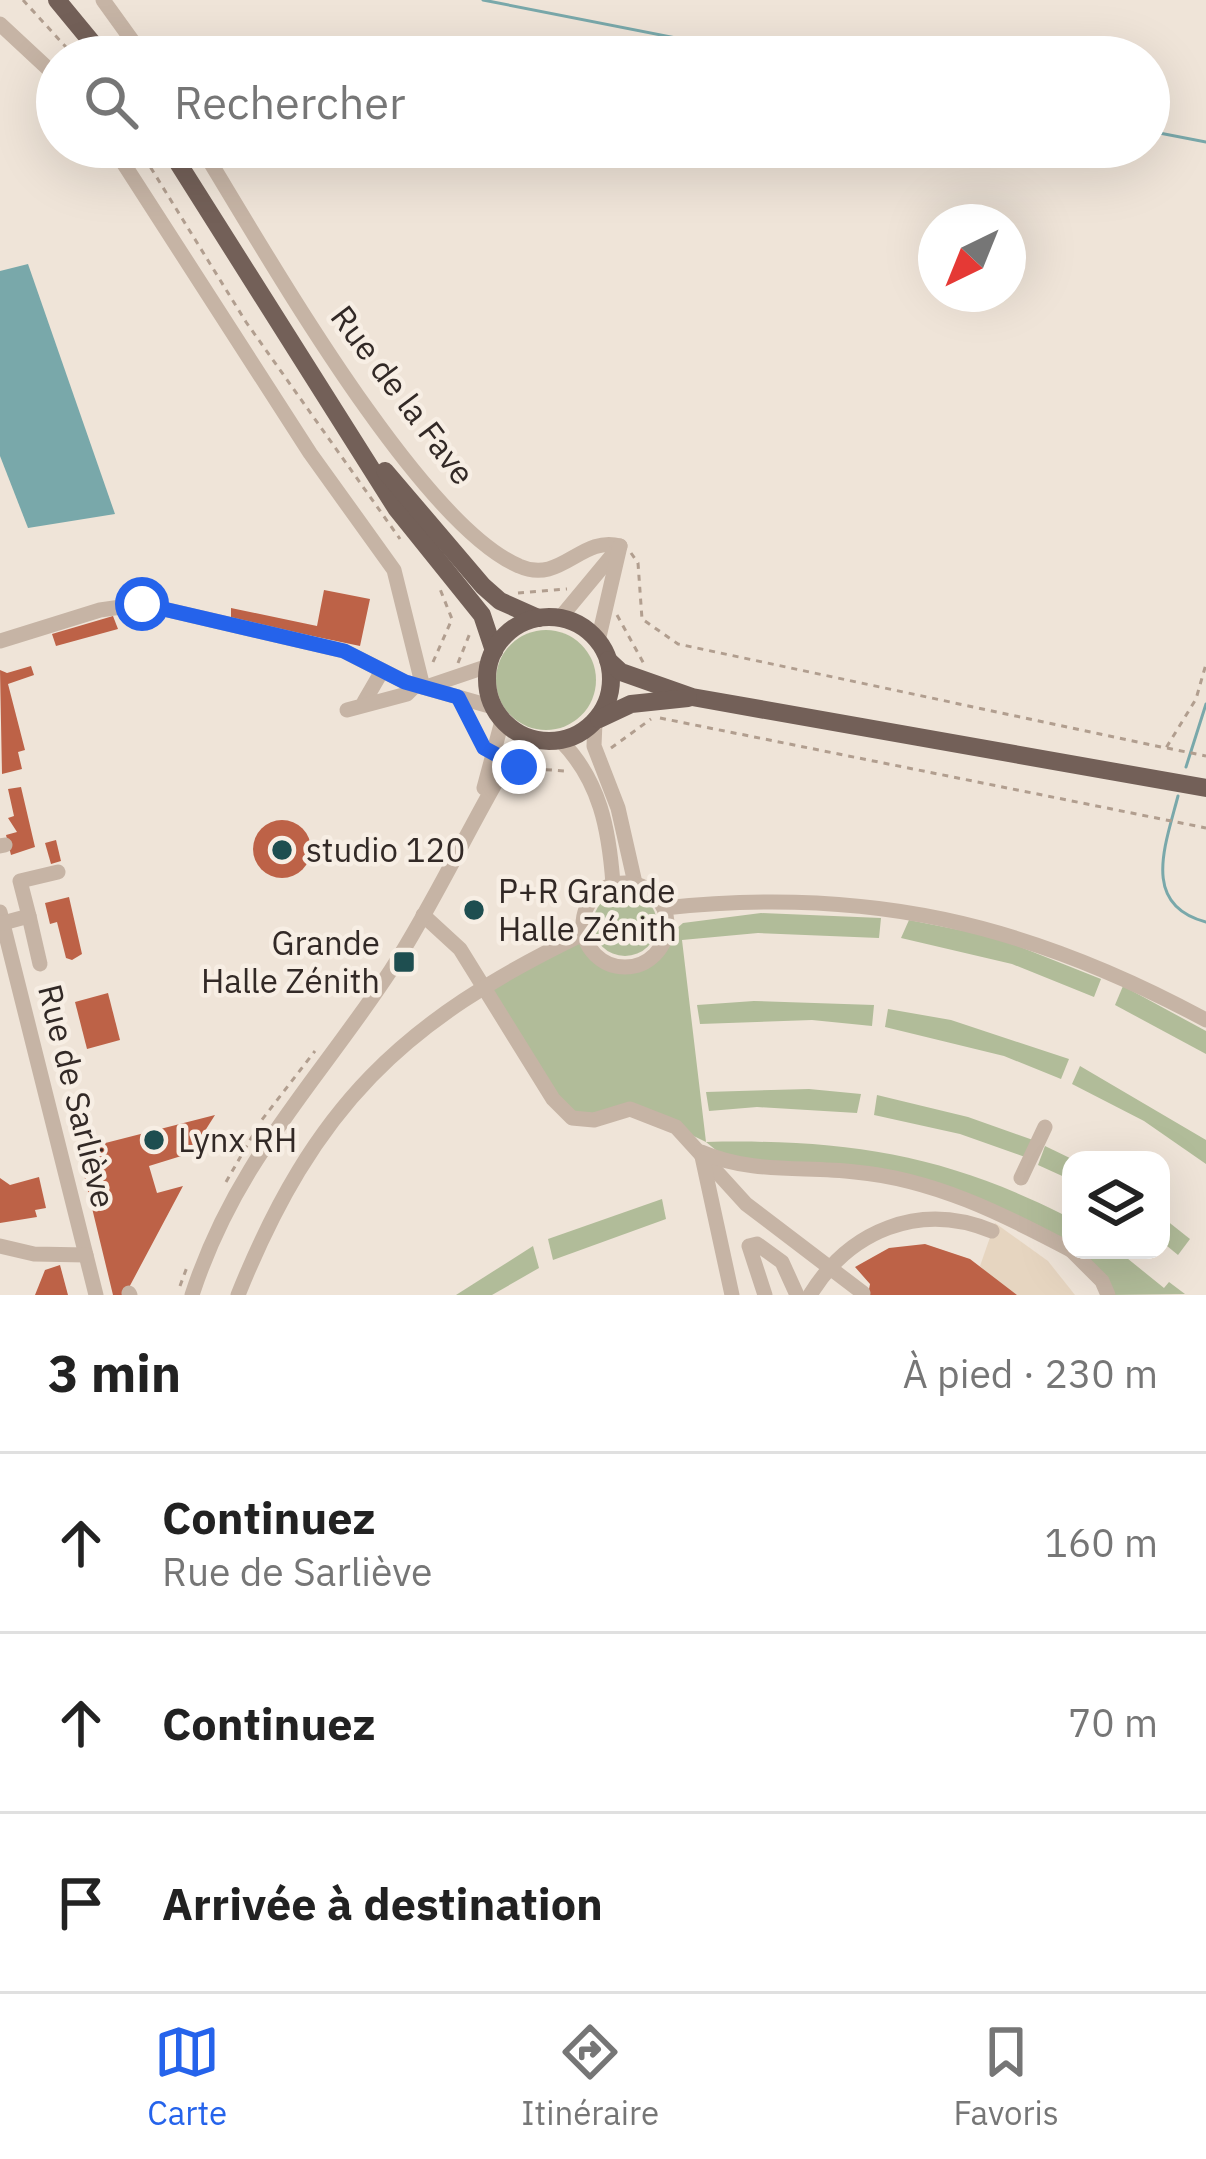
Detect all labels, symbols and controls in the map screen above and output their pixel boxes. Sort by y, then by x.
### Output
search box [36,36,1170,168]
icon: search [78,69,144,135]
text: Rechercher [174,73,405,131]
north arrow [918,204,1026,312]
street label: Rue de la Fave [322,296,485,493]
route start [115,577,169,631]
route end [492,740,546,794]
place label: studio 120 [306,828,465,871]
marker: studio 120 [269,837,295,863]
place label: P+R Grande Halle Zénith [498,869,677,950]
marker: P+R Grande Halle Zénith [461,897,487,923]
place label: Grande Halle Zénith [201,921,380,1002]
marker: Grande Halle Zénith [391,949,417,975]
street label: Rue de Sarliève [29,980,126,1212]
place label: Lynx RH [178,1118,297,1161]
marker: Lynx RH [141,1127,167,1153]
map controls [1062,1151,1170,1259]
button: layers [1062,1151,1170,1259]
text: 3 min [48,1340,181,1406]
text: À pied · 230 m [903,1348,1158,1399]
text: Continuez [162,1488,376,1546]
icon: ahead [48,1510,114,1576]
text: 160 m [1045,1517,1158,1568]
text: Rue de Sarliève [162,1546,433,1597]
icon: ahead [48,1690,114,1756]
text: Continuez [162,1694,376,1752]
text: 70 m [1068,1697,1158,1748]
icon: arrive [48,1870,114,1936]
text: Arrivée à destination [162,1874,603,1932]
tab: Carte [147,2019,227,2134]
tab: Itinéraire [521,2019,659,2134]
tab: Favoris [953,2019,1059,2134]

